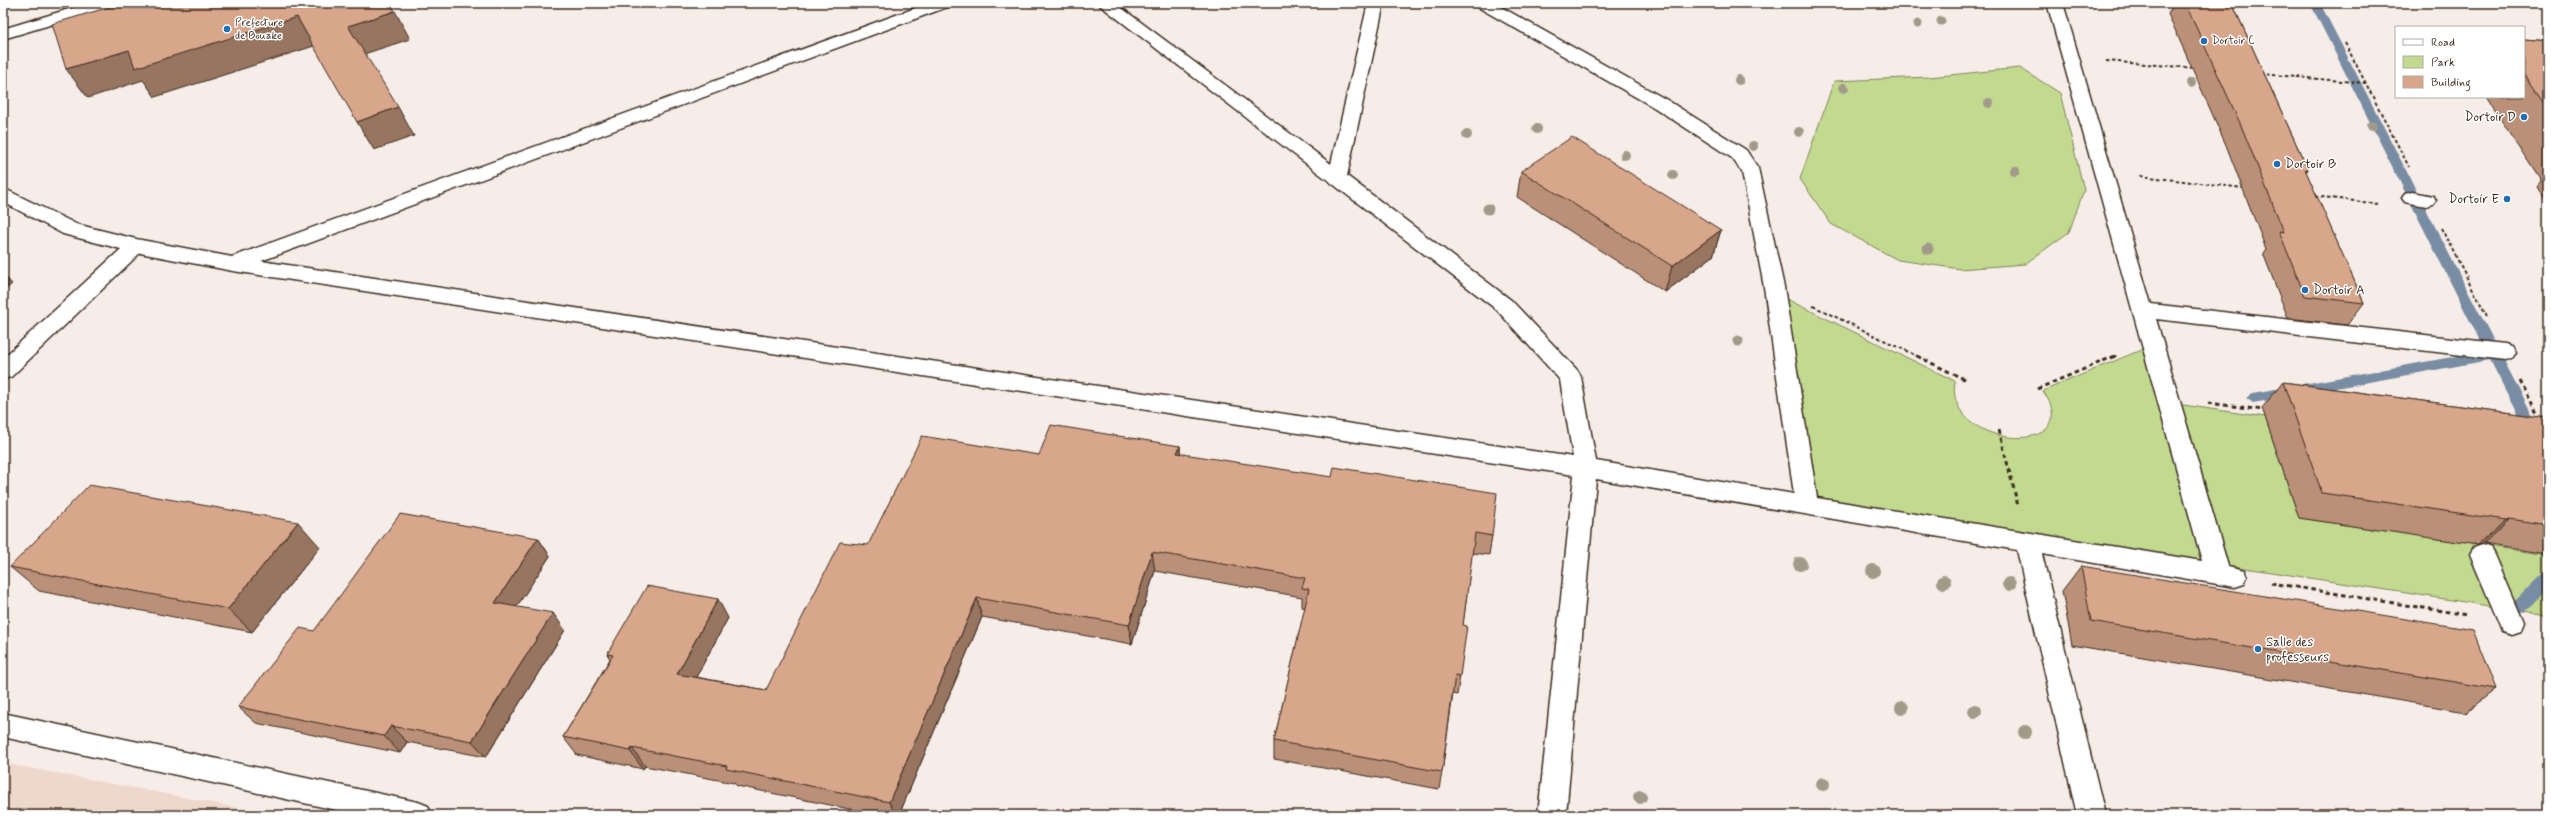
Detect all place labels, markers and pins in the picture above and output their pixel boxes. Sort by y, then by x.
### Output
place label: Prefecture de Bouake [235,16,283,43]
marker: Prefecture de Bouake [222,24,232,34]
place label: Dortoir C [2212,34,2255,48]
marker: Dortoir C [2199,36,2209,46]
place label: Dortoir D [2465,109,2516,126]
marker: Dortoir D [2519,112,2529,122]
place label: Dortoir B [2285,156,2336,173]
marker: Dortoir B [2272,159,2282,169]
place label: Dortoir E [2448,191,2499,208]
marker: Dortoir E [2502,194,2512,204]
place label: Dortoir A [2313,282,2364,299]
marker: Dortoir A [2300,285,2310,295]
place label: Salle des professeurs [2266,634,2329,666]
marker: Salle des professeurs [2253,644,2263,654]

